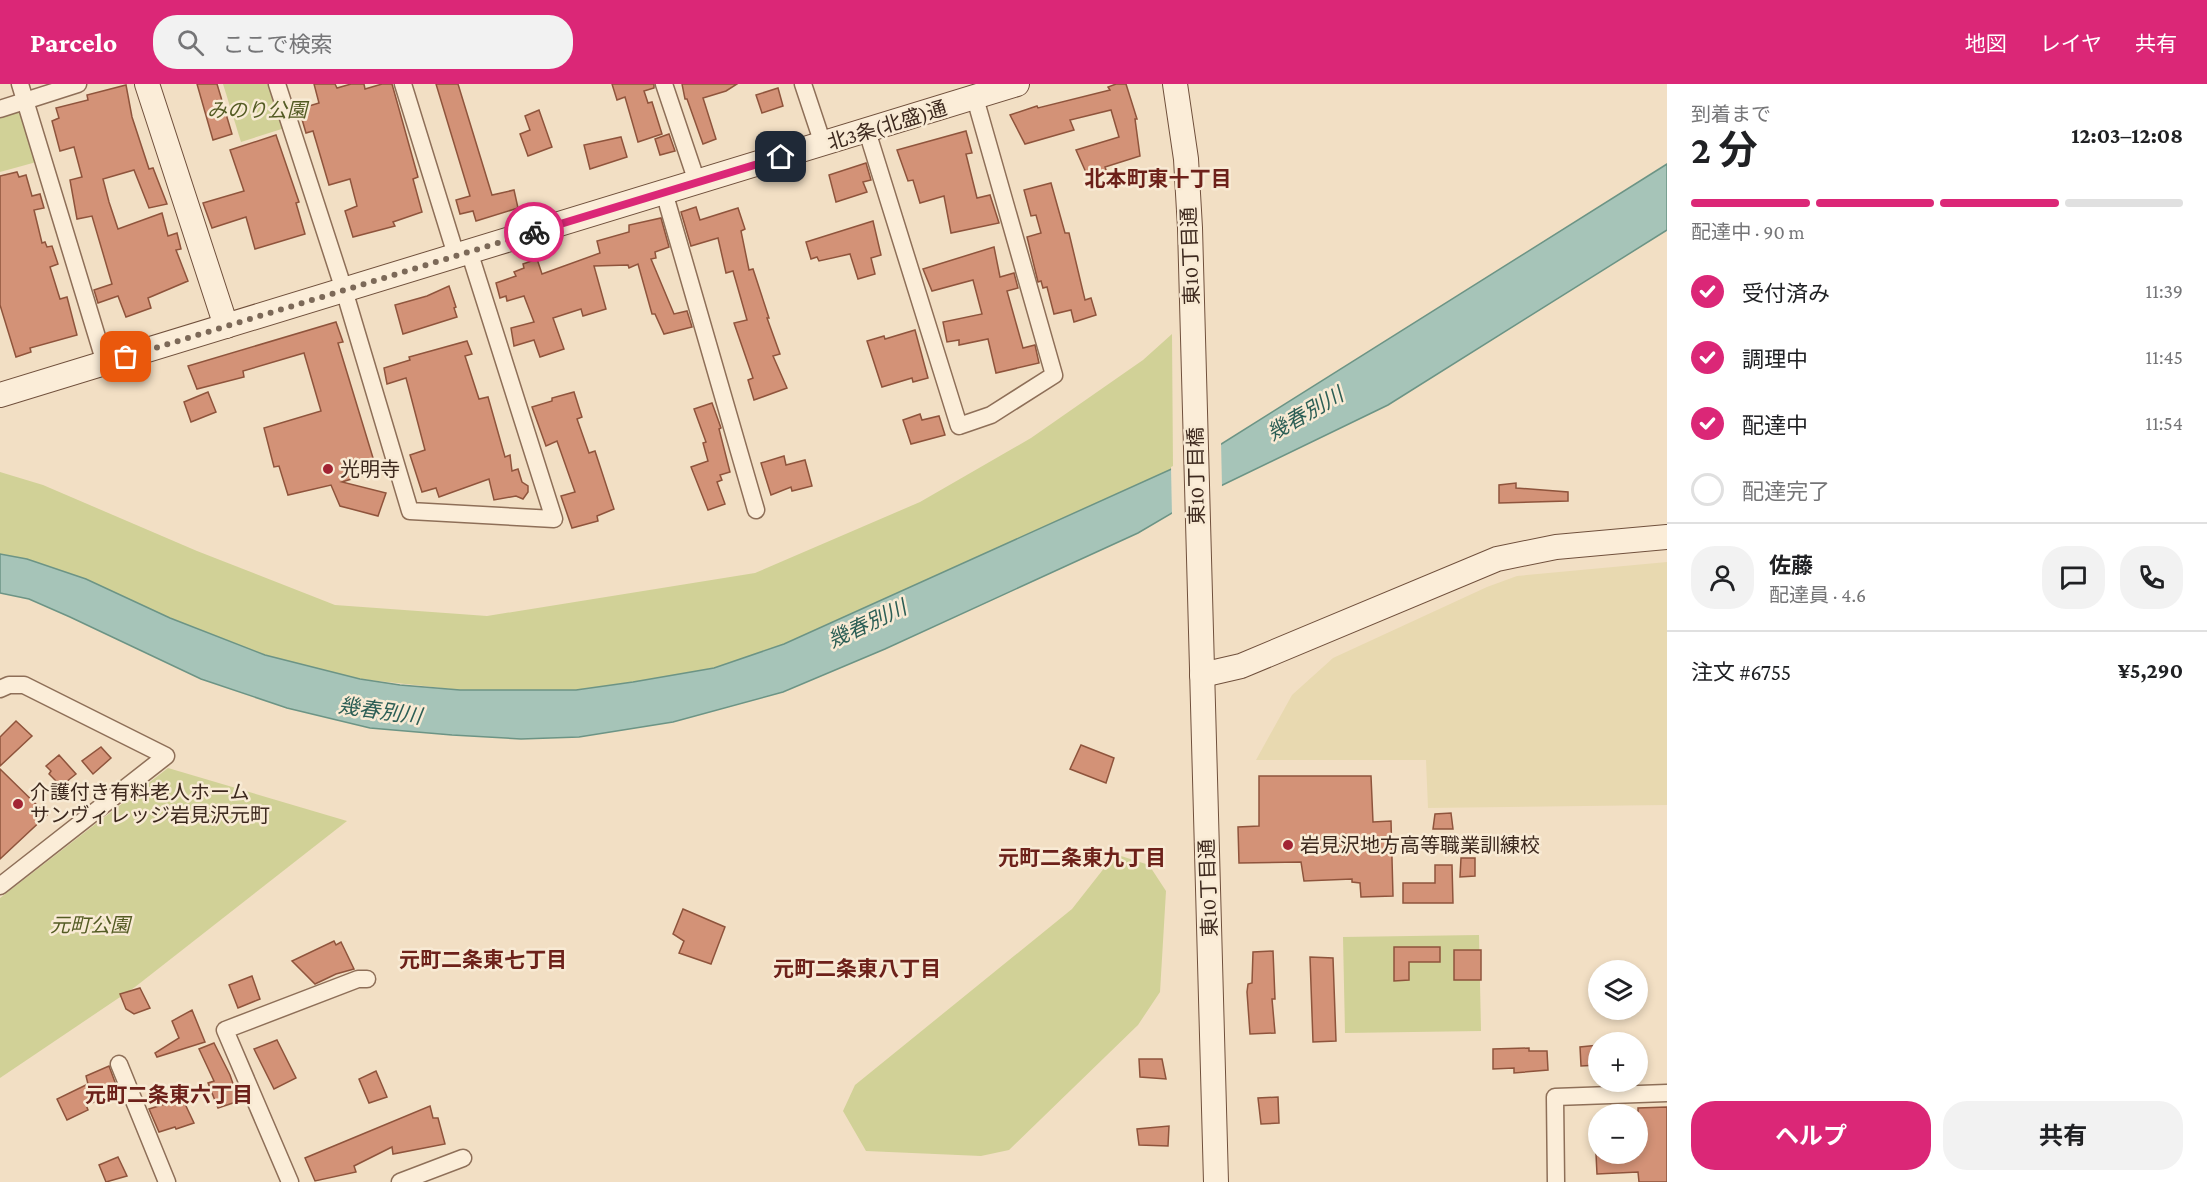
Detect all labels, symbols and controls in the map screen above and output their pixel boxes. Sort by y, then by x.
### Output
search box [153,15,573,69]
icon: search [174,26,207,59]
text: Parcelo [30,27,117,58]
text: ここで検索 [222,32,332,57]
text: 地図 [1965,32,2007,56]
text: レイヤ [2040,32,2102,56]
text: 共有 [2135,32,2177,56]
street label: 北3条(北盛)通 [825,96,950,155]
park label: みのり公園 [207,99,310,121]
text: 到着まで [1691,103,1771,125]
text: 12:03–12:08 [2071,123,2183,148]
text: 2 分 [1691,128,1757,171]
pin [755,131,806,182]
icon: home [764,140,797,173]
district label: 北本町東十丁目 [1085,167,1232,191]
courier [504,202,564,262]
street label: 東10丁目通 [1177,207,1203,305]
icon: bike [518,216,551,249]
text: 配達中 · 90 m [1691,221,1805,243]
icon: check [1691,275,1724,308]
text: 11:39 [2146,280,2183,302]
text: 受付済み [1742,281,1830,306]
pin [100,331,151,382]
icon: bag [109,340,142,373]
icon: check [1691,341,1724,374]
text: 11:45 [2146,346,2183,368]
text: 調理中 [1742,347,1808,372]
water label: 幾春別川 [1263,382,1349,445]
icon: check [1691,407,1724,440]
text: 11:54 [2146,412,2183,434]
text: 配達中 [1742,413,1808,438]
street label: 東10丁目橋 [1184,427,1208,525]
place label: 光明寺 [340,458,400,480]
marker: 光明寺 [321,462,335,476]
text: 配達完了 [1742,479,1830,504]
button: person [1691,546,1754,609]
button: chat [2042,546,2105,609]
button: phone [2120,546,2183,609]
text: 佐藤 [1769,553,1813,578]
text: 配達員 · 4.6 [1769,584,1866,606]
water label: 幾春別川 [824,595,912,653]
text: ¥5,290 [2118,658,2183,683]
text: 注文 #6755 [1691,660,1791,685]
water label: 幾春別川 [337,693,425,729]
place label: 介護付き有料老人ホーム サンヴィレッジ岩見沢元町 [30,781,270,826]
marker: 介護付き有料老人ホーム サンヴィレッジ岩見沢元町 [11,797,25,811]
place label: 岩見沢地方高等職業訓練校 [1300,834,1540,856]
marker: 岩見沢地方高等職業訓練校 [1281,838,1295,852]
street label: 東10丁目通 [1195,839,1221,937]
district label: 元町二条東九丁目 [998,846,1166,870]
park label: 元町公園 [50,914,133,936]
district label: 元町二条東七丁目 [399,948,567,972]
district label: 元町二条東八丁目 [773,957,941,981]
map controls [1588,960,1648,1164]
button: layers [1588,960,1648,1020]
button: + [1588,1032,1648,1092]
district label: 元町二条東六丁目 [85,1083,253,1107]
button: ヘルプ [1691,1101,1931,1170]
button: 共有 [1943,1101,2183,1170]
button: − [1588,1104,1648,1164]

